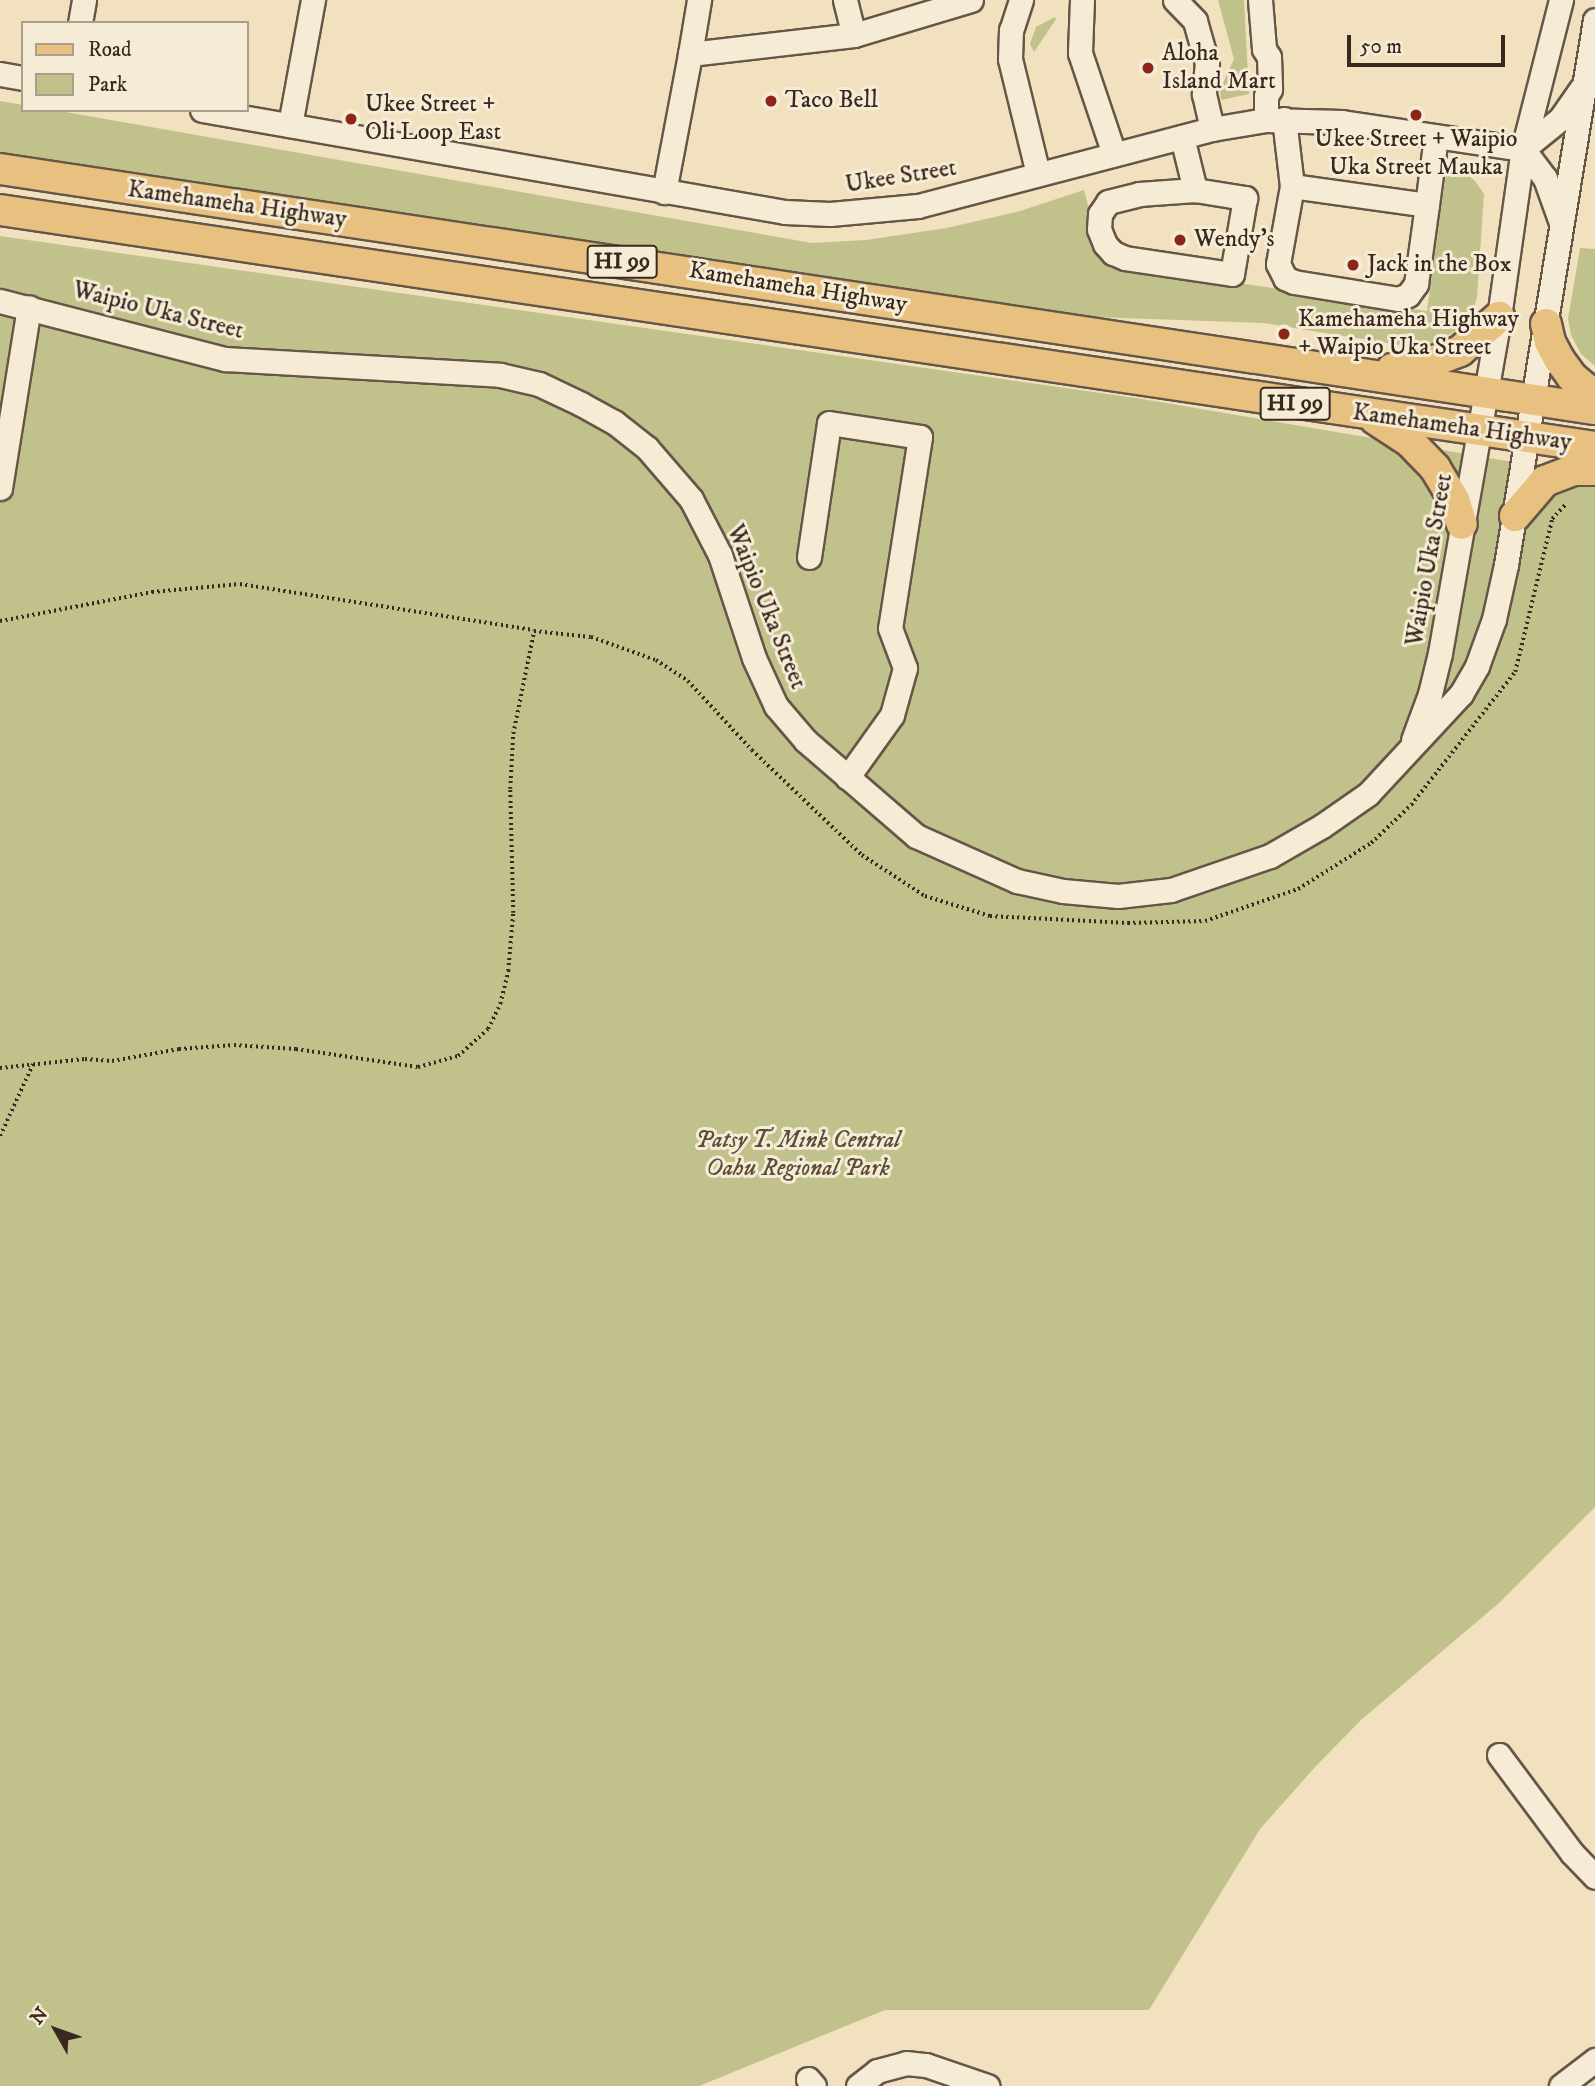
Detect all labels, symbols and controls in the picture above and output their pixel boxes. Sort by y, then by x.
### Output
legend [21,21,248,112]
scale bar [1350,21,1508,65]
text: 50 m [1360,34,1402,60]
text: Road [88,37,132,63]
place label: Aloha Island Mart [1162,40,1276,96]
marker: Aloha Island Mart [1140,60,1156,76]
text: Park [88,72,127,98]
place label: Taco Bell [785,87,878,115]
place label: Ukee Street + Oli Loop East [365,91,501,147]
marker: Taco Bell [763,93,779,109]
marker: Ukee Street + Waipio Uka Street Mauka [1408,107,1424,123]
marker: Ukee Street + Oli Loop East [343,111,359,127]
place label: Ukee Street + Waipio Uka Street Mauka [1315,126,1517,182]
street label: Ukee Street [843,154,959,200]
street label: Kamehameha Highway [126,175,348,235]
place label: Wendy's [1194,226,1275,254]
marker: Wendy's [1172,232,1188,248]
road number: HI 99 [585,243,659,282]
place label: Jack in the Box [1367,251,1511,279]
street label: Kamehameha Highway [687,257,909,319]
marker: Jack in the Box [1345,257,1361,273]
street label: Waipio Uka Street [70,276,246,346]
place label: Kamehameha Highway + Waipio Uka Street [1298,306,1519,362]
marker: Kamehameha Highway + Waipio Uka Street [1276,326,1292,342]
road number: HI 99 [1258,384,1332,424]
street label: Kamehameha Highway [1351,398,1573,458]
street label: Waipio Uka Street [1401,472,1459,648]
street label: Waipio Uka Street [720,521,812,693]
park label: Patsy T. Mink Central Oahu Regional Park [695,1127,901,1183]
north arrow [21,1995,91,2065]
text: N [26,2003,53,2030]

